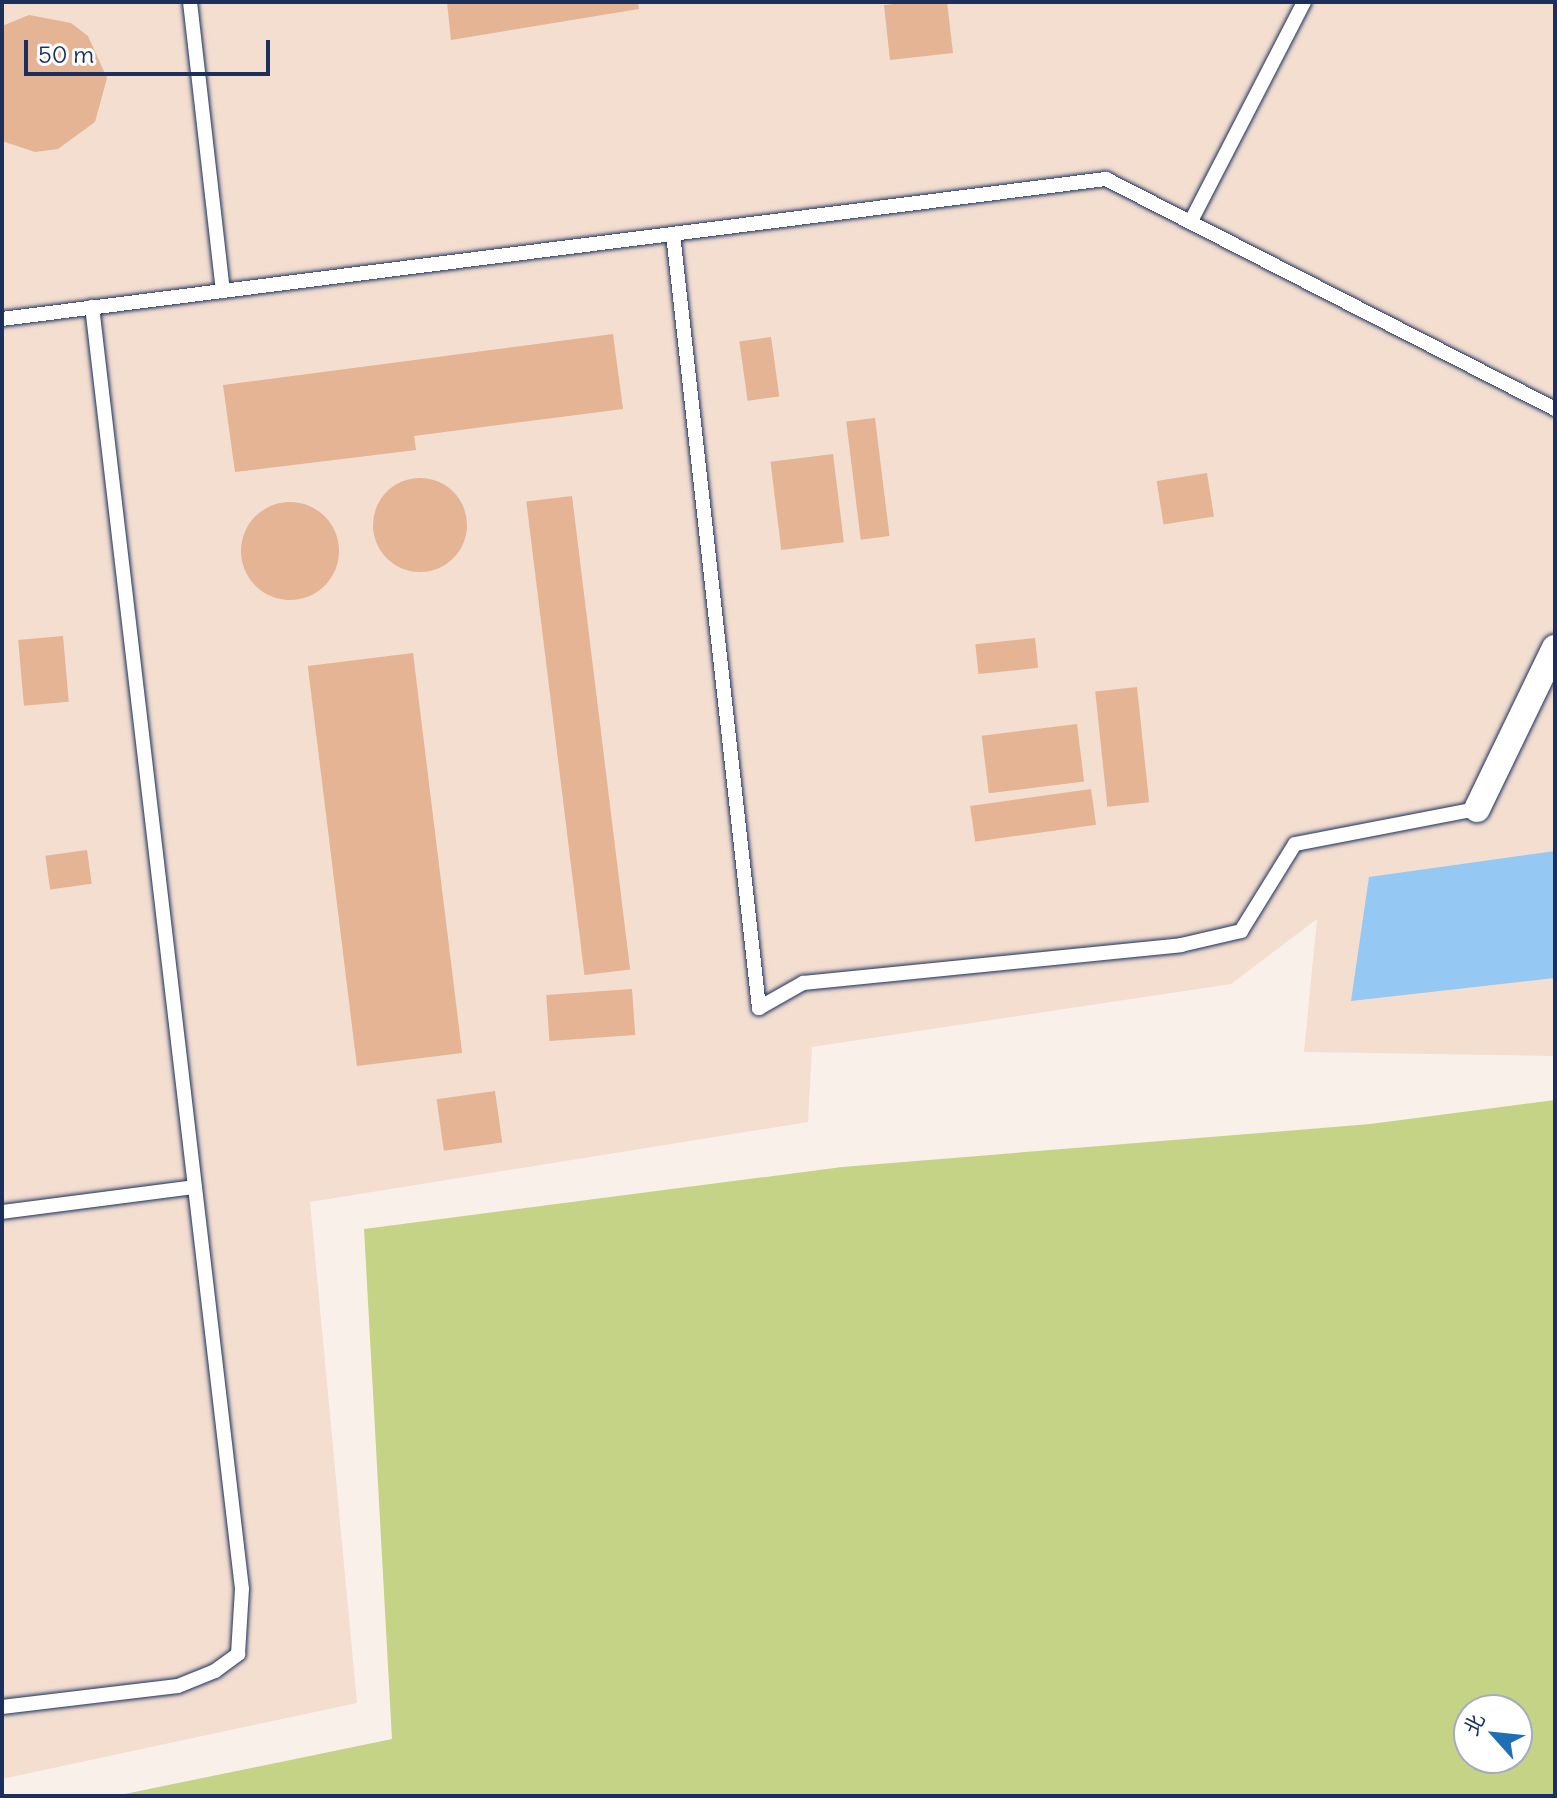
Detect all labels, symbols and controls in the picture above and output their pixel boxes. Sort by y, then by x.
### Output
scale bar [28,24,274,74]
text: 50 m [38,39,94,69]
north arrow [1453,1694,1533,1774]
text: 北 [1456,1708,1491,1740]

